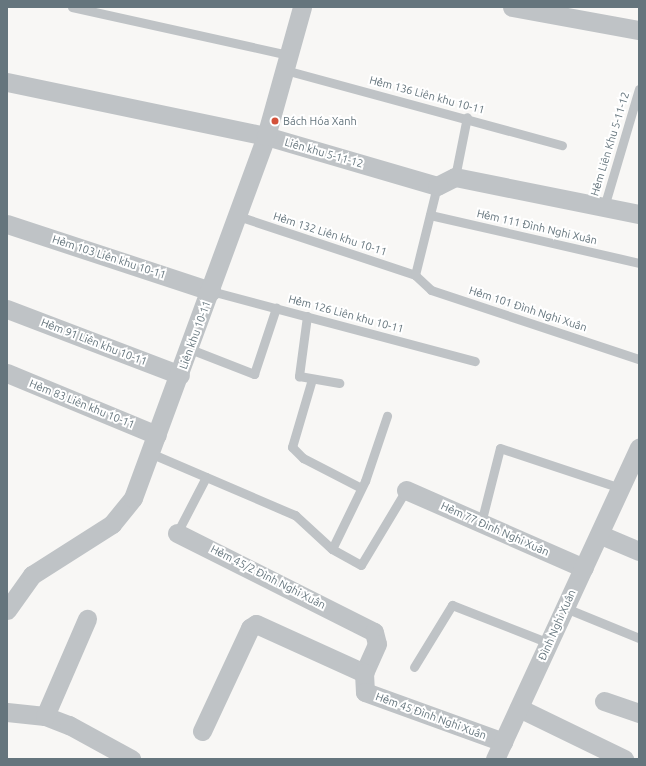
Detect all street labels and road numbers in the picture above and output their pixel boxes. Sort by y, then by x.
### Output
street label: Hẻm 136 Liên khu 10-11 [368,73,486,117]
street label: Hẻm Liên Khu 5-11-12 [588,90,632,198]
street label: Liên khu 5-11-12 [283,135,365,171]
street label: Hẻm 111 Đình Nghi Xuân [475,207,599,247]
street label: Hẻm 132 Liên khu 10-11 [272,209,388,259]
street label: Hẻm 103 Liên khu 10-11 [51,232,167,282]
street label: Hẻm 101 Đình Nghi Xuân [467,284,589,334]
street label: Hẻm 126 Liên khu 10-11 [287,292,405,336]
street label: Liên khu 10-11 [177,299,213,371]
street label: Hẻm 91 Liên khu 10-11 [39,316,149,368]
street label: Hẻm 83 Liên khu 10-11 [27,377,137,431]
street label: Hẻm 77 Đình Nghi Xuân [439,499,551,559]
street label: Hẻm 45/2 Đình Nghi Xuân [208,542,328,612]
street label: Đình Nghi Xuân [535,587,579,663]
street label: Hẻm 45 Đình Nghi Xuân [374,690,488,742]

